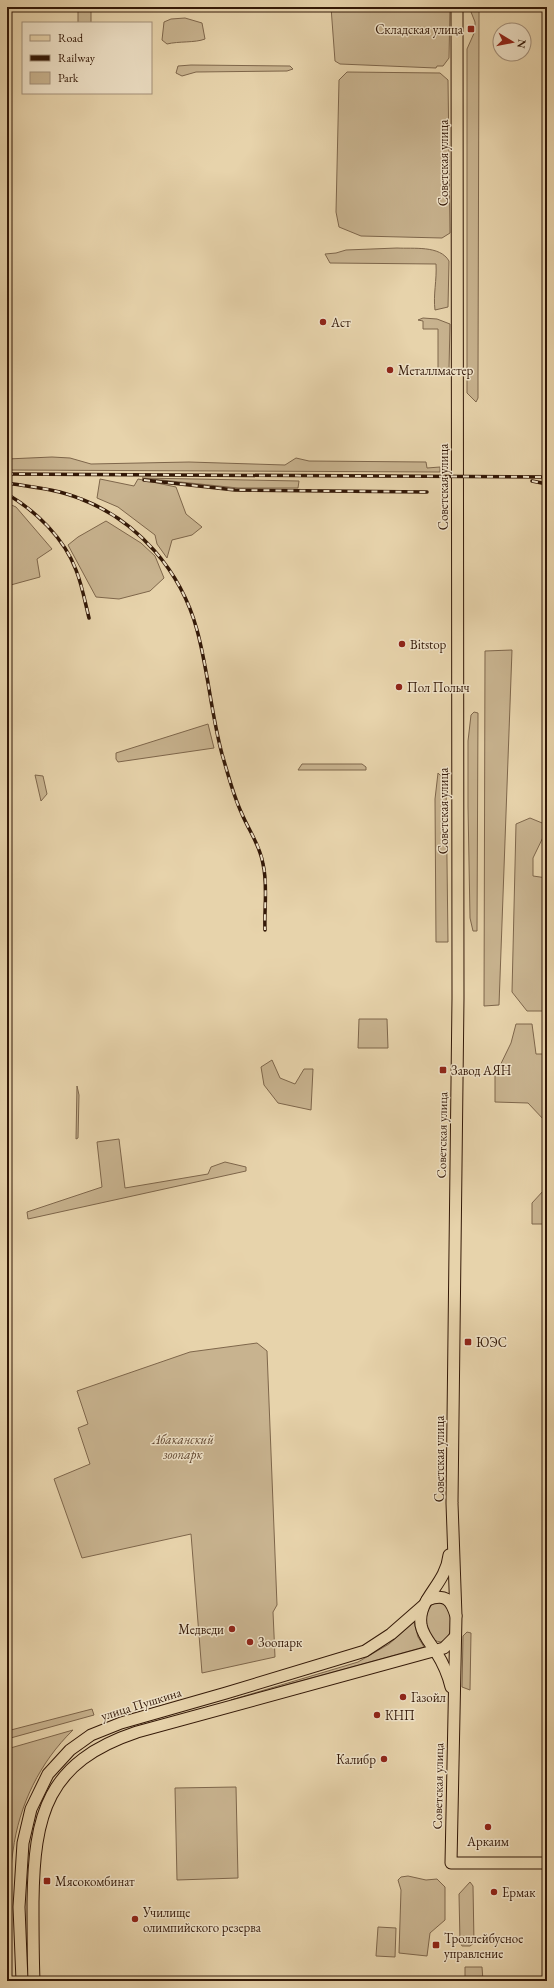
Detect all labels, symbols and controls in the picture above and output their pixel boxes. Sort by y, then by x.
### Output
place label: Складская улица [375,21,464,38]
legend [22,22,152,94]
north arrow [492,22,532,62]
marker: Складская улица [466,24,476,34]
text: Road [58,30,84,46]
text: N [514,38,530,49]
text: Railway [58,50,96,66]
text: Park [58,70,79,86]
street label: Советская улица [435,119,452,206]
place label: Аст [330,314,351,331]
marker: Аст [318,317,328,327]
place label: Металлмастер [398,362,474,379]
marker: Металлмастер [385,365,395,375]
street label: Советская улица [435,443,452,530]
place label: Bitstop [410,636,447,653]
marker: Bitstop [397,639,407,649]
place label: Пол Полыч [407,679,470,696]
marker: Пол Полыч [394,682,404,692]
street label: Советская улица [435,767,452,854]
place label: Завод АЯН [451,1062,512,1079]
marker: Завод АЯН [438,1065,448,1075]
street label: Советская улица [433,1091,451,1178]
place label: ЮЭС [476,1334,507,1351]
marker: ЮЭС [463,1337,473,1347]
street label: Советская улица [431,1415,448,1502]
park label: Абаканский зоопарк [151,1431,214,1463]
place label: Медведи [178,1621,224,1638]
marker: Медведи [227,1624,237,1634]
place label: Зоопарк [258,1634,303,1651]
marker: Зоопарк [245,1637,255,1647]
street label: улица Пушкина [99,1683,184,1724]
place label: Газойл [411,1689,446,1706]
marker: Газойл [398,1692,408,1702]
place label: КНП [385,1707,415,1724]
marker: КНП [372,1710,382,1720]
street label: Советская улица [429,1742,447,1829]
place label: Калибр [336,1751,376,1768]
marker: Калибр [379,1754,389,1764]
marker: Аркаим [483,1822,493,1832]
place label: Аркаим [466,1833,509,1850]
place label: Мясокомбинат [55,1873,135,1890]
marker: Мясокомбинат [42,1876,52,1886]
place label: Ермак [502,1884,536,1901]
marker: Ермак [489,1887,499,1897]
place label: Училище олимпийского резерва [142,1904,262,1936]
marker: Училище олимпийского резерва [130,1914,140,1924]
place label: Троллейбусное управление [444,1930,523,1962]
marker: Троллейбусное управление [431,1940,441,1950]

